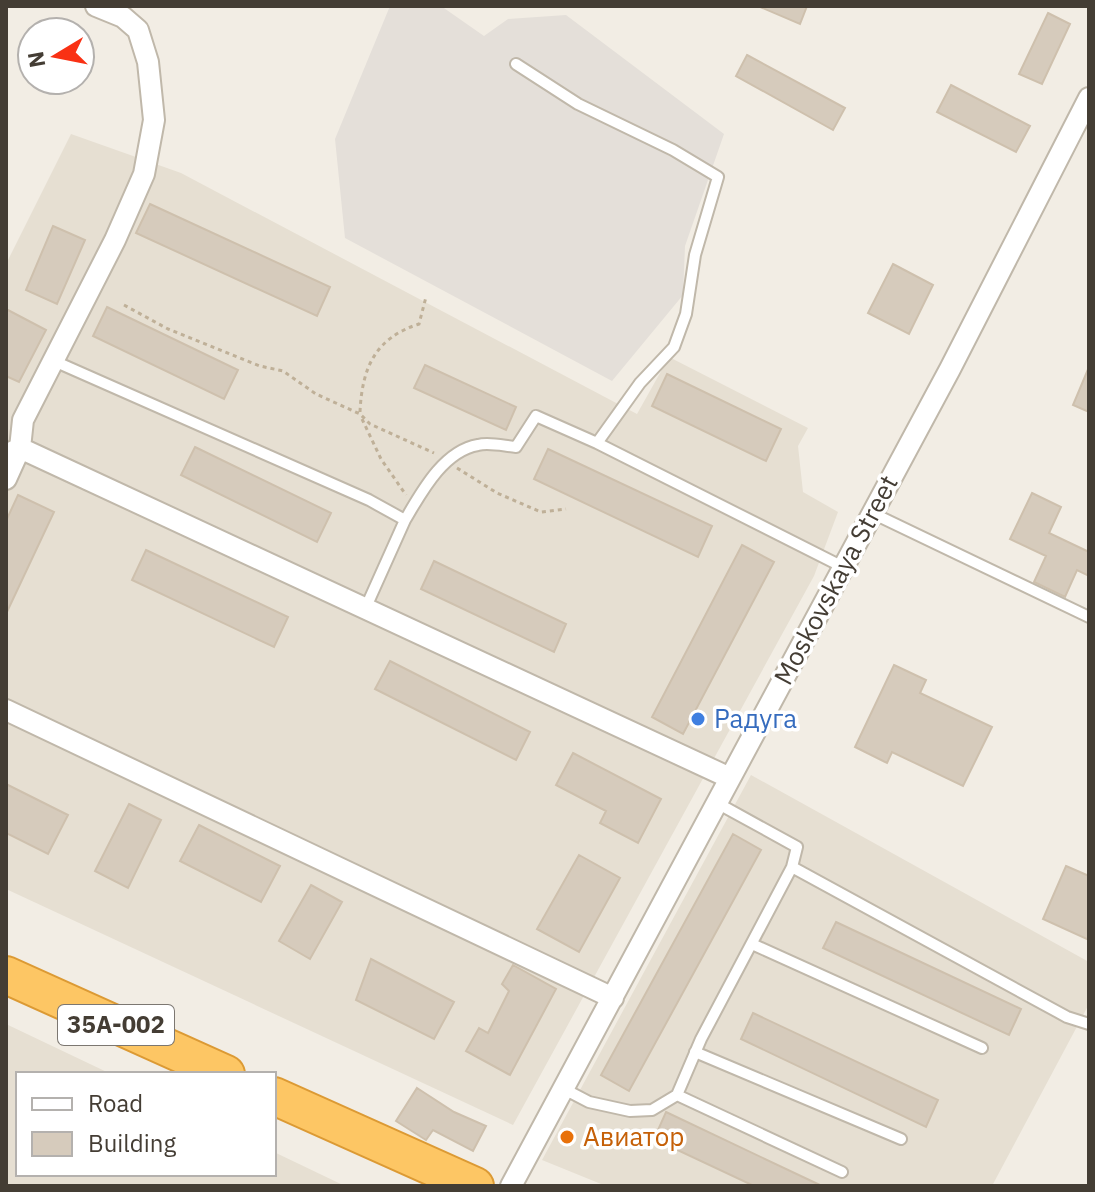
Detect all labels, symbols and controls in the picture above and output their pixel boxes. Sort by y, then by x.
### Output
north arrow [16,16,96,96]
text: N [20,49,51,70]
street label: Moskovskaya Street [765,469,905,690]
place label: Радуга [714,701,797,735]
marker: Радуга [689,710,707,728]
road number: 35А-002 [58,1005,174,1045]
legend [16,1072,276,1176]
text: Road [88,1087,143,1119]
place label: Авиатор [583,1119,684,1153]
text: Building [88,1127,176,1159]
marker: Авиатор [558,1128,576,1146]

